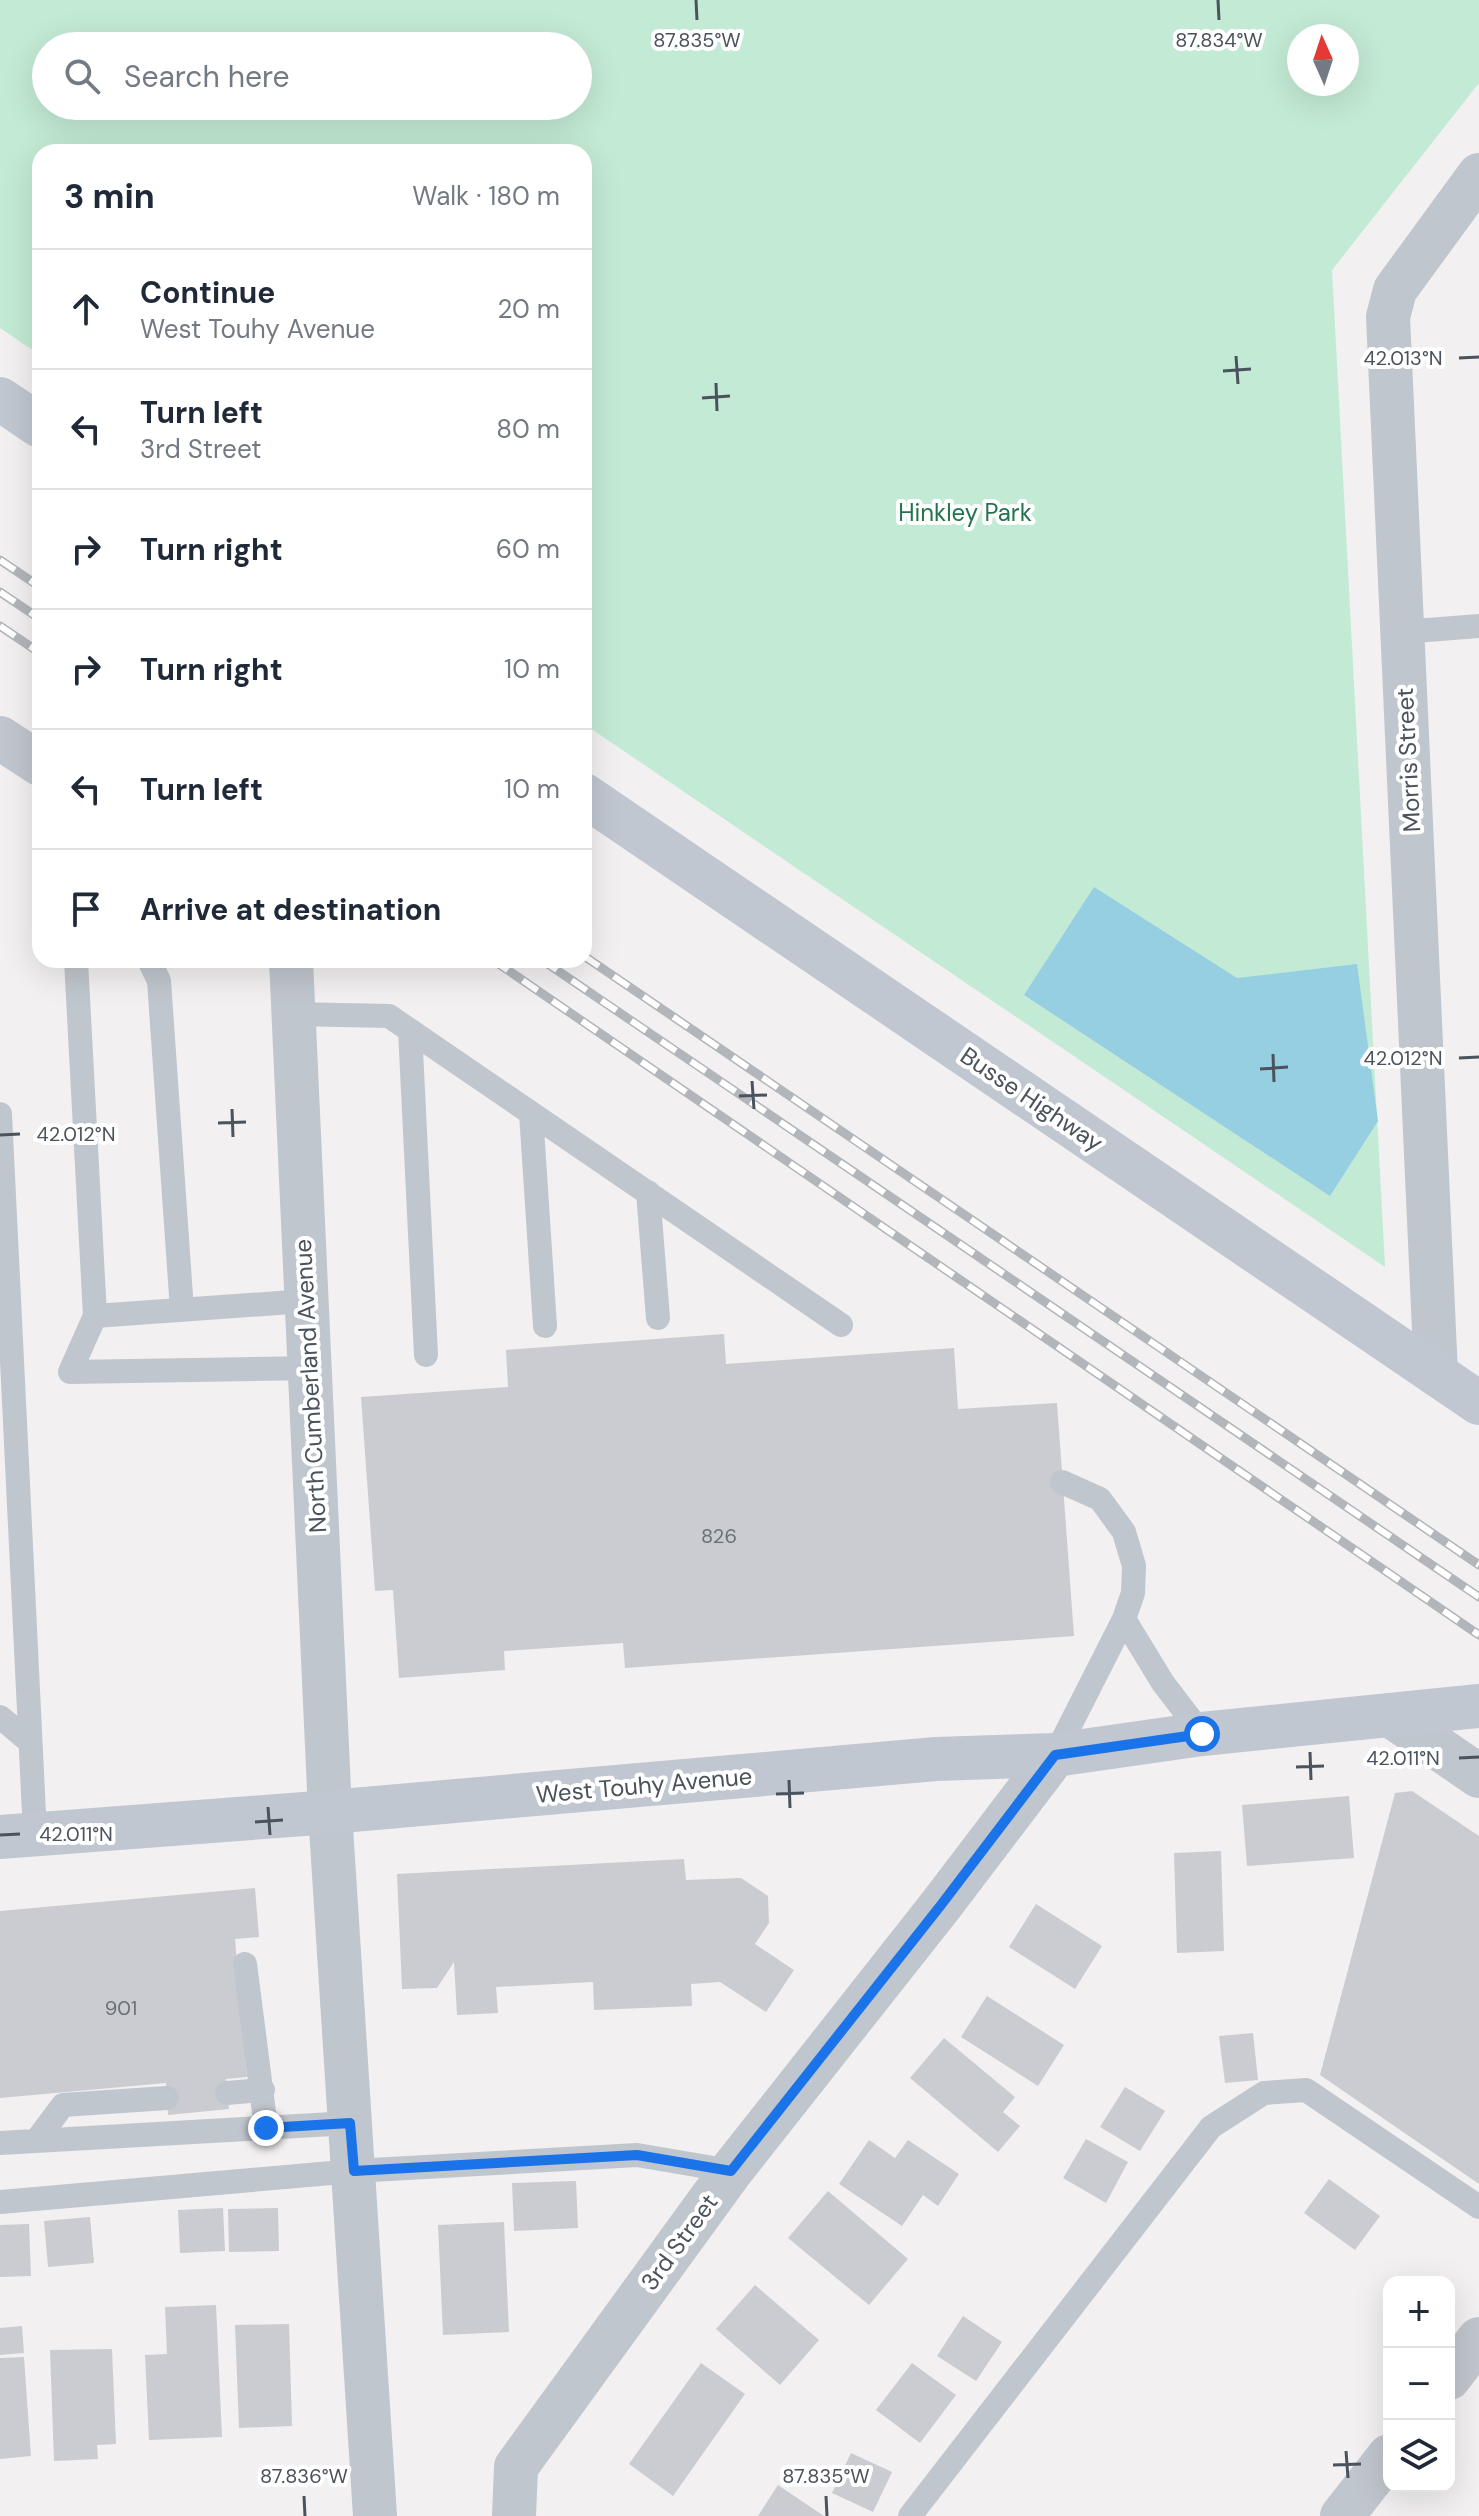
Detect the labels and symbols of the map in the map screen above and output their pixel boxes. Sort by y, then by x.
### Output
north arrow [1287,24,1359,96]
text: 87.835°W [653,27,741,53]
text: 87.834°W [1175,27,1263,53]
text: 42.013°N [1363,345,1443,371]
park label: Hinkley Park [898,497,1032,528]
street label: Morris Street [1389,687,1427,833]
street label: Busse Highway [955,1040,1109,1158]
text: 42.012°N [1364,1045,1442,1071]
text: 42.012°N [37,1121,115,1147]
street label: North Cumberland Avenue [287,1238,333,1534]
house number: 826 [701,1523,737,1549]
route start [1184,1716,1220,1752]
text: 42.011°N [1366,1745,1440,1771]
street label: West Touhy Avenue [535,1760,753,1810]
text: 42.011°N [39,1821,113,1847]
house number: 901 [105,1995,137,2021]
route end [248,2110,284,2146]
street label: 3rd Street [634,2188,724,2296]
text: 87.836°W [260,2463,348,2489]
text: 87.835°W [782,2463,870,2489]

